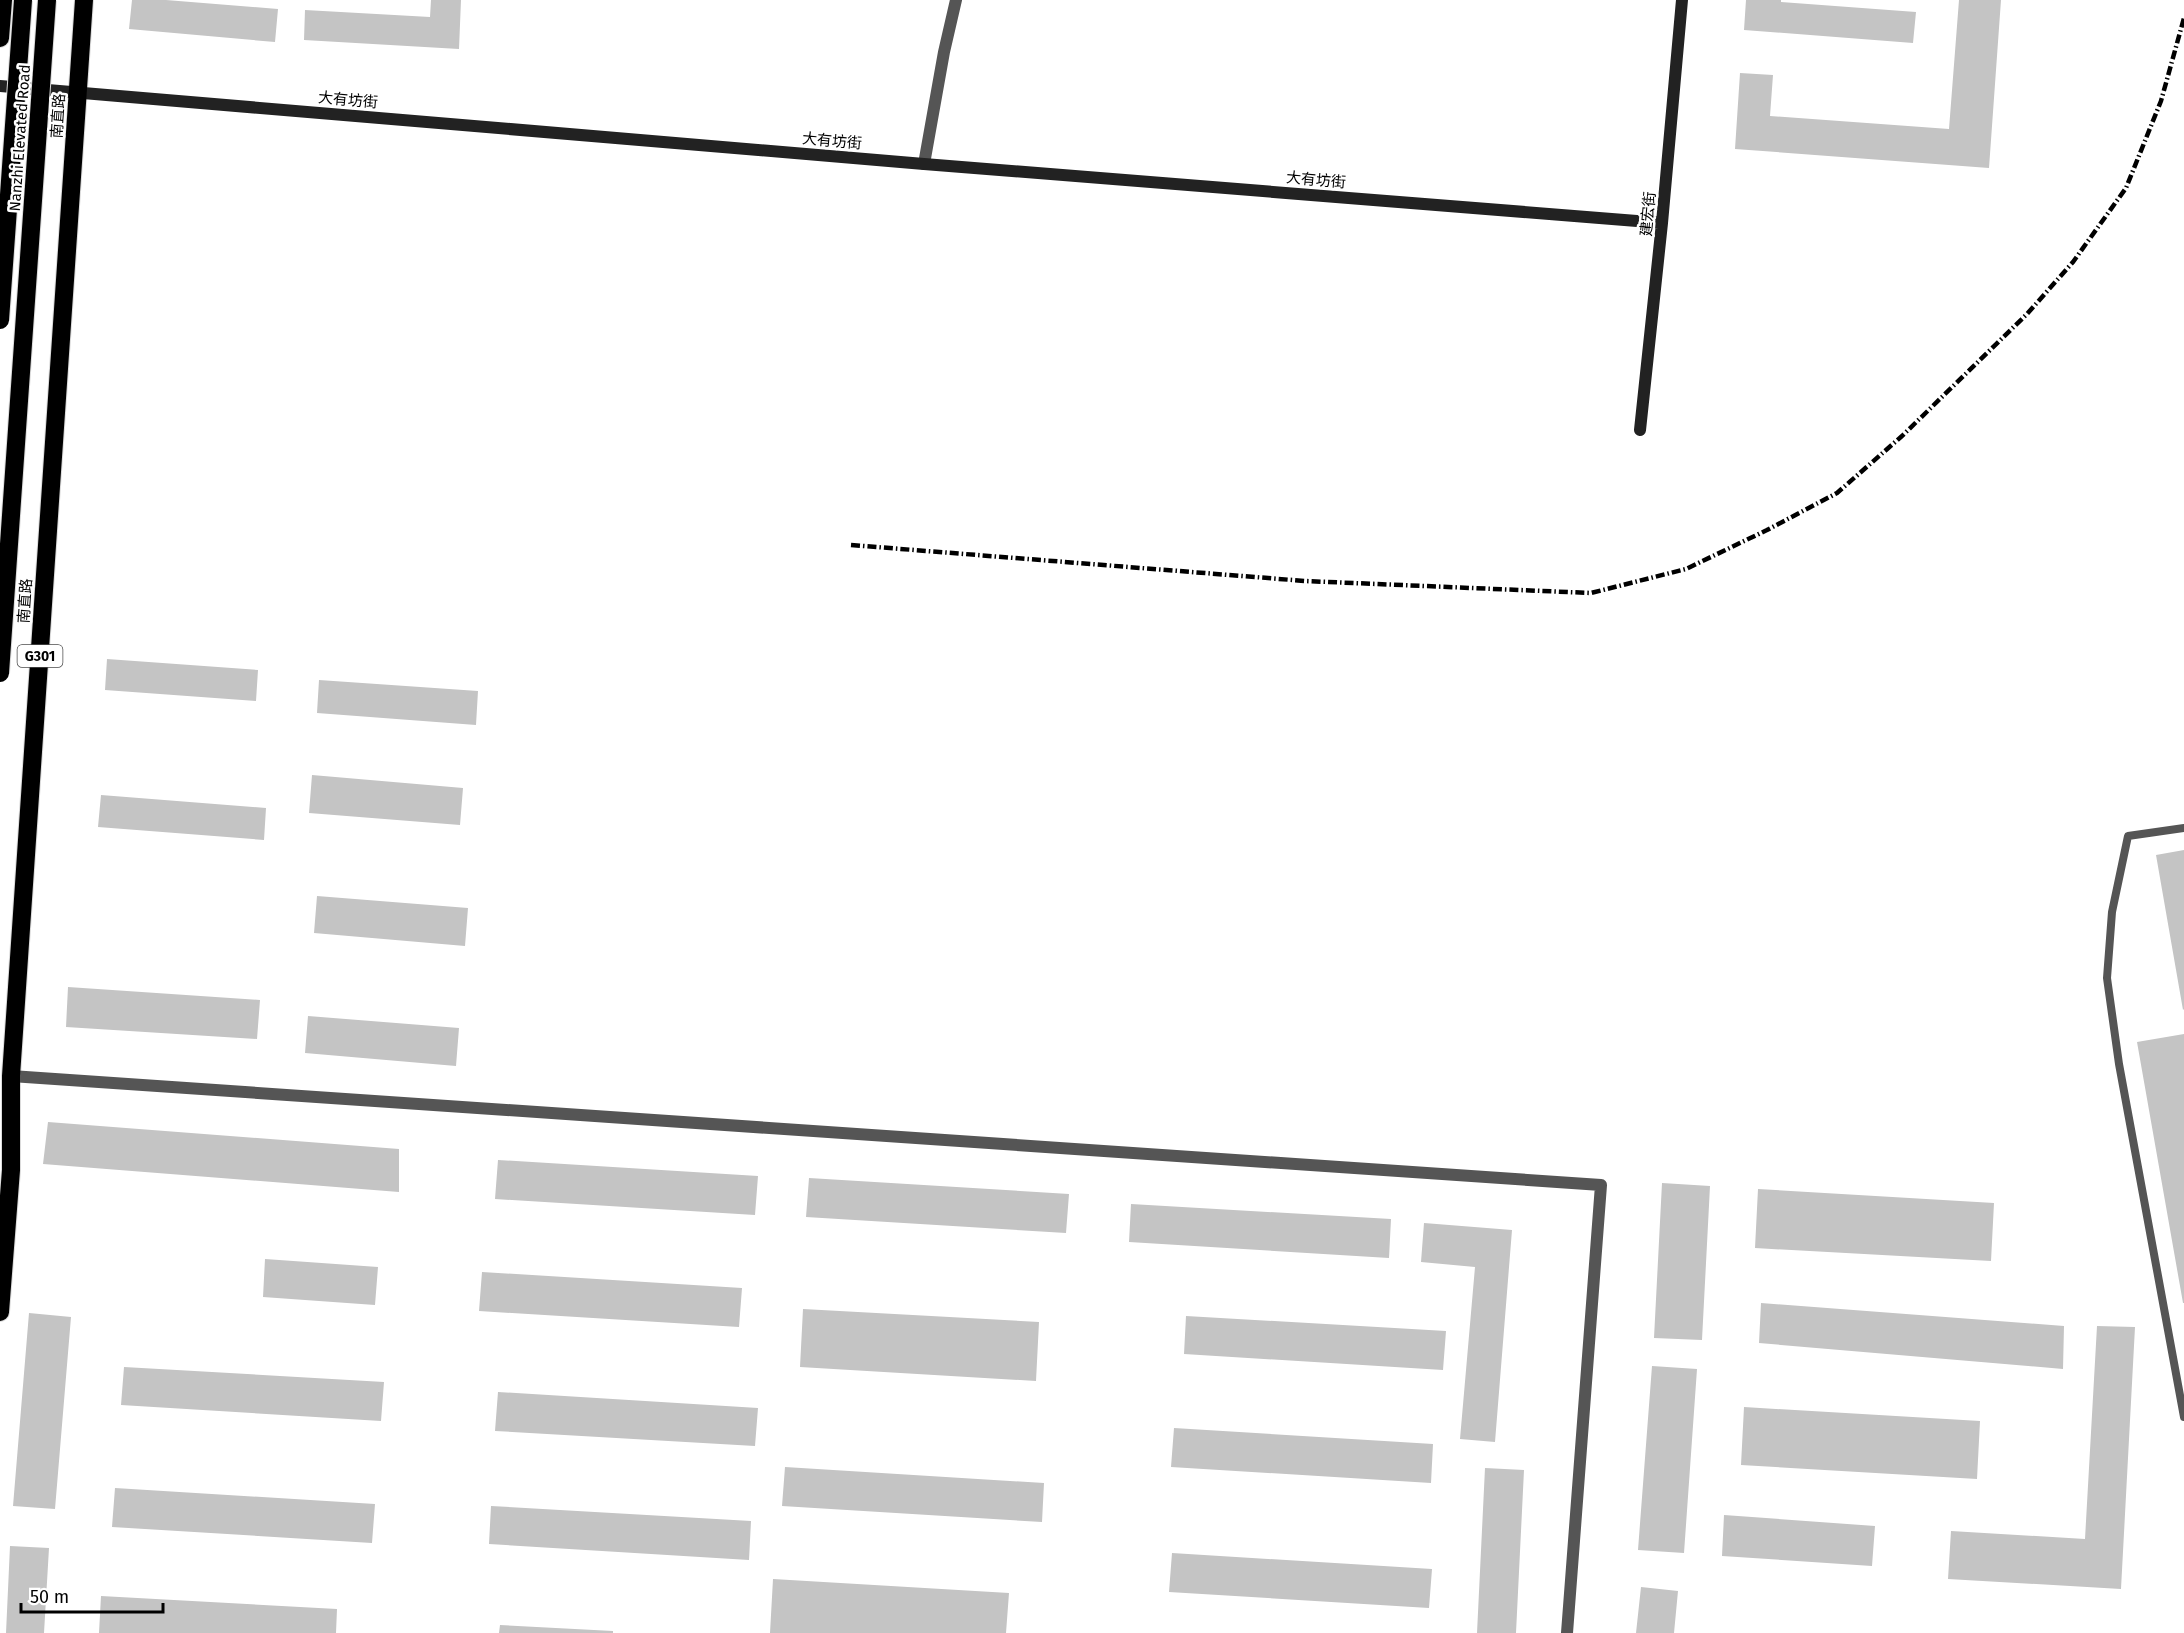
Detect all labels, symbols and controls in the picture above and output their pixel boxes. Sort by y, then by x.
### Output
street label: Nanzhi Elevated Road [6,64,34,212]
street label: 大有坊街 [317,88,379,112]
street label: 南直路 [47,93,69,139]
street label: 大有坊街 [801,129,863,153]
street label: 大有坊街 [1285,168,1347,192]
street label: 建宏街 [1637,191,1659,237]
street label: 南直路 [14,578,36,624]
road number: G301 [18,645,63,667]
scale bar [21,1576,164,1614]
text: 50 m [30,1586,69,1608]

